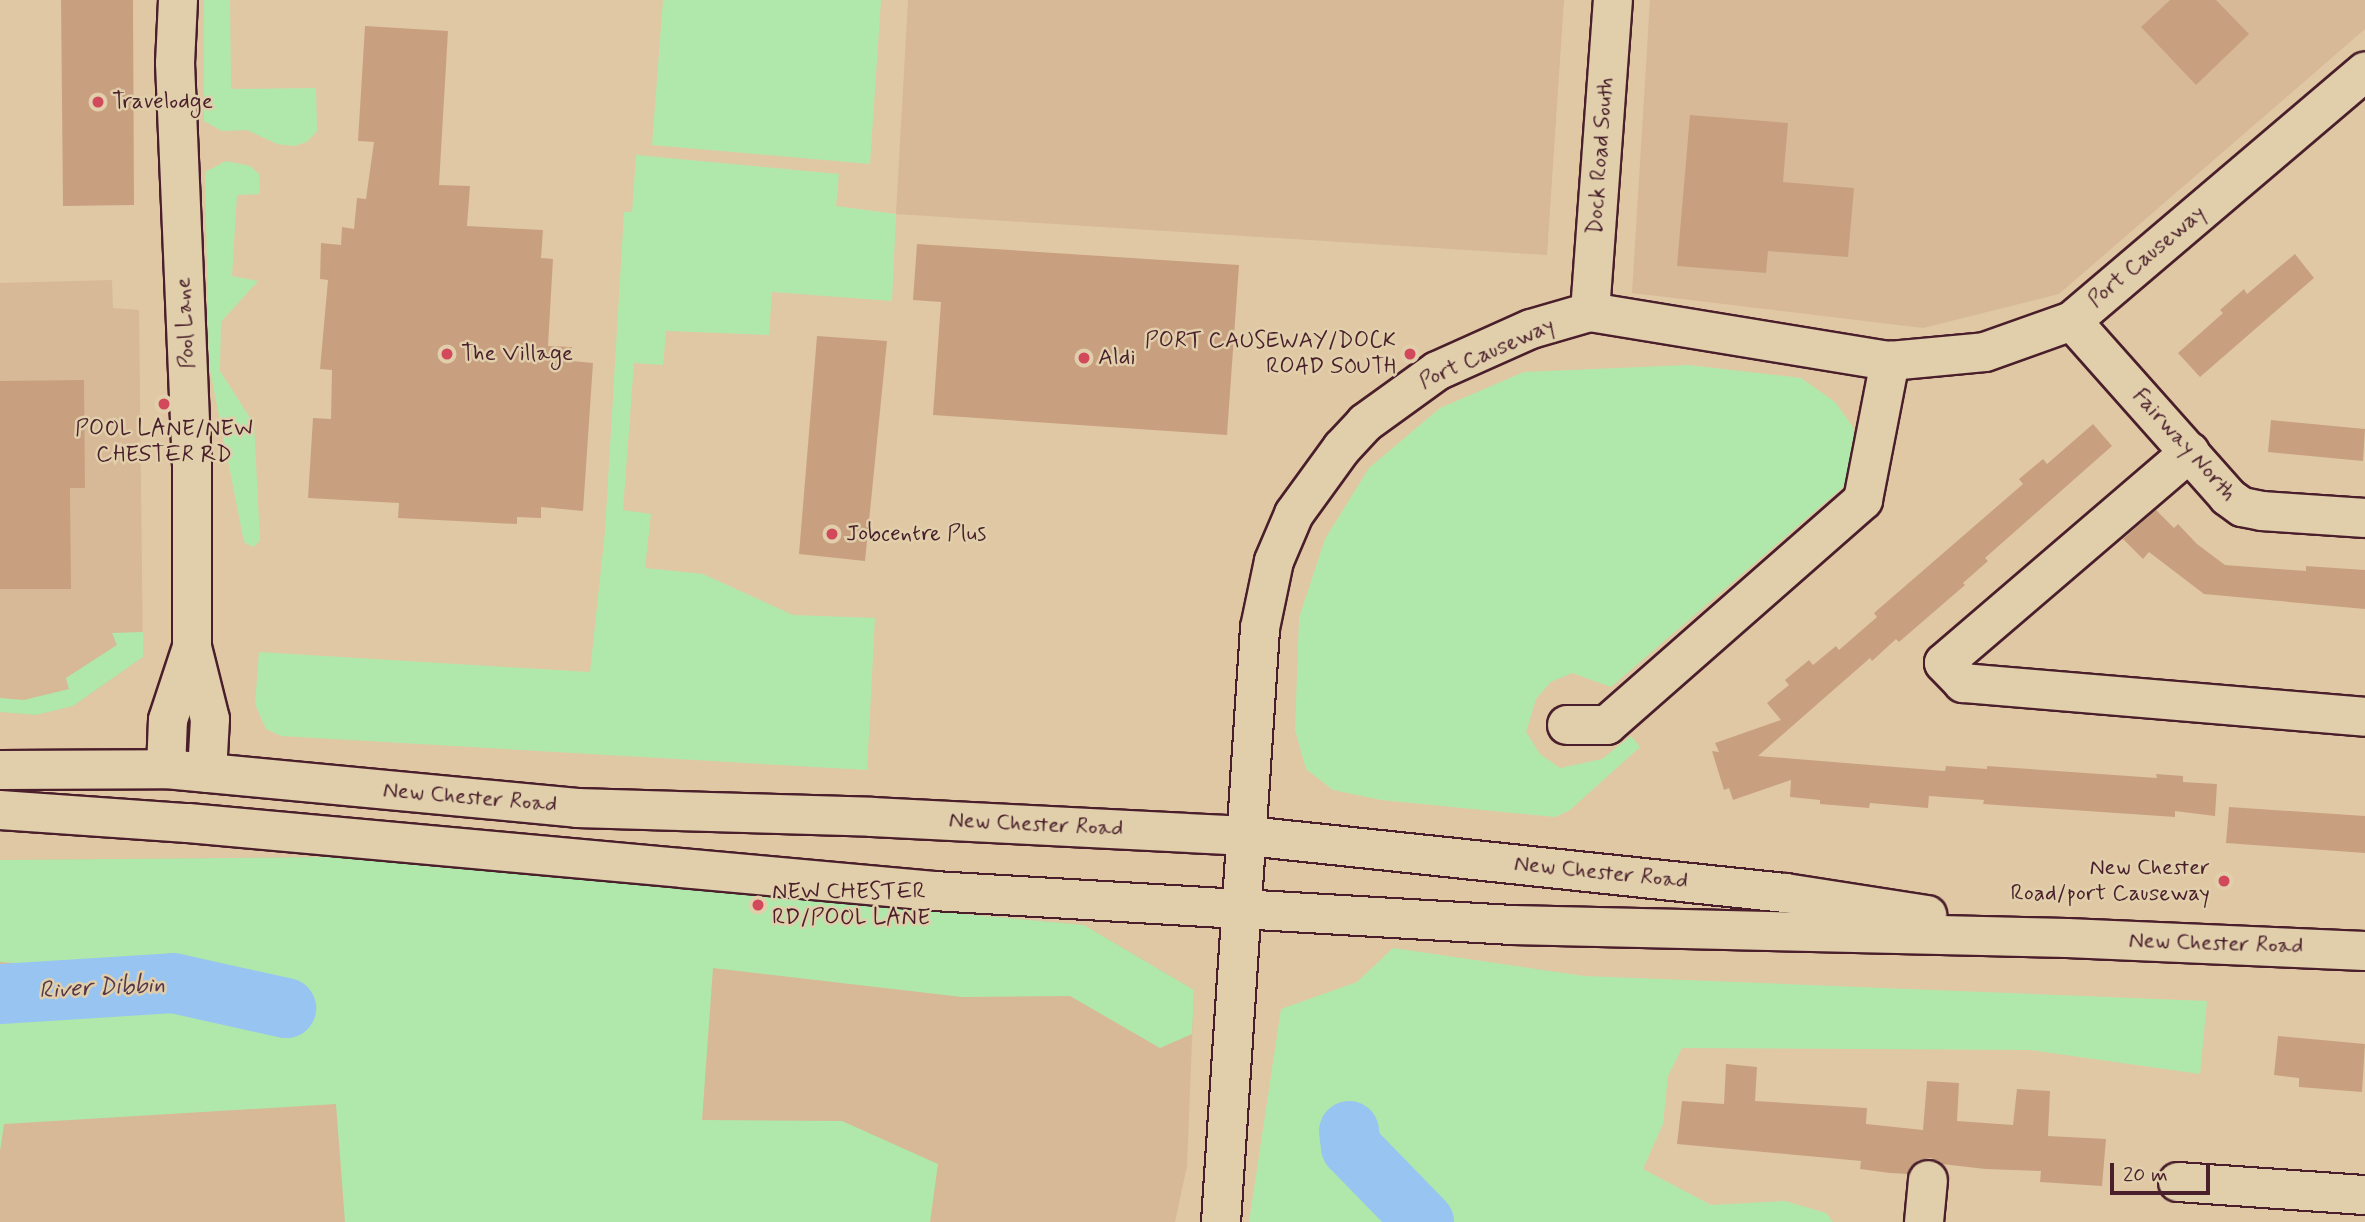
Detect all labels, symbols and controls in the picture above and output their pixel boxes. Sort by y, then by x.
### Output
street label: Dock Road South [1582,77,1620,235]
place label: Travelodge [112,88,213,116]
marker: Travelodge [90,94,106,110]
street label: Port Causeway [2083,200,2211,314]
street label: Pool Lane [170,277,202,369]
street label: Port Causeway [1415,312,1559,396]
place label: PORT CAUSEWAY/DOCK ROAD SOUTH [1145,327,1396,381]
place label: The Village [461,340,564,368]
place label: Aldi [1098,344,1136,372]
marker: The Village [439,346,455,362]
marker: PORT CAUSEWAY/DOCK ROAD SOUTH [1402,346,1418,362]
marker: Aldi [1076,350,1092,366]
street label: Fairway North [2127,383,2241,507]
marker: POOL LANE/NEW CHESTER RD [156,396,172,412]
place label: POOL LANE/NEW CHESTER RD [74,415,254,469]
place label: Jobcentre Plus [846,520,986,548]
marker: Jobcentre Plus [824,526,840,542]
street label: New Chester Road [381,777,559,819]
street label: New Chester Road [947,807,1125,843]
street label: New Chester Road [1512,850,1690,896]
place label: New Chester Road/port Causeway [2011,854,2210,908]
marker: New Chester Road/port Causeway [2216,873,2232,889]
place label: NEW CHESTER RD/POOL LANE [772,878,933,932]
marker: NEW CHESTER RD/POOL LANE [750,897,766,913]
street label: New Chester Road [2128,927,2304,961]
water label: River Dibbin [38,970,166,1006]
scale bar [2113,1148,2213,1192]
text: 20 m [2123,1161,2168,1189]

